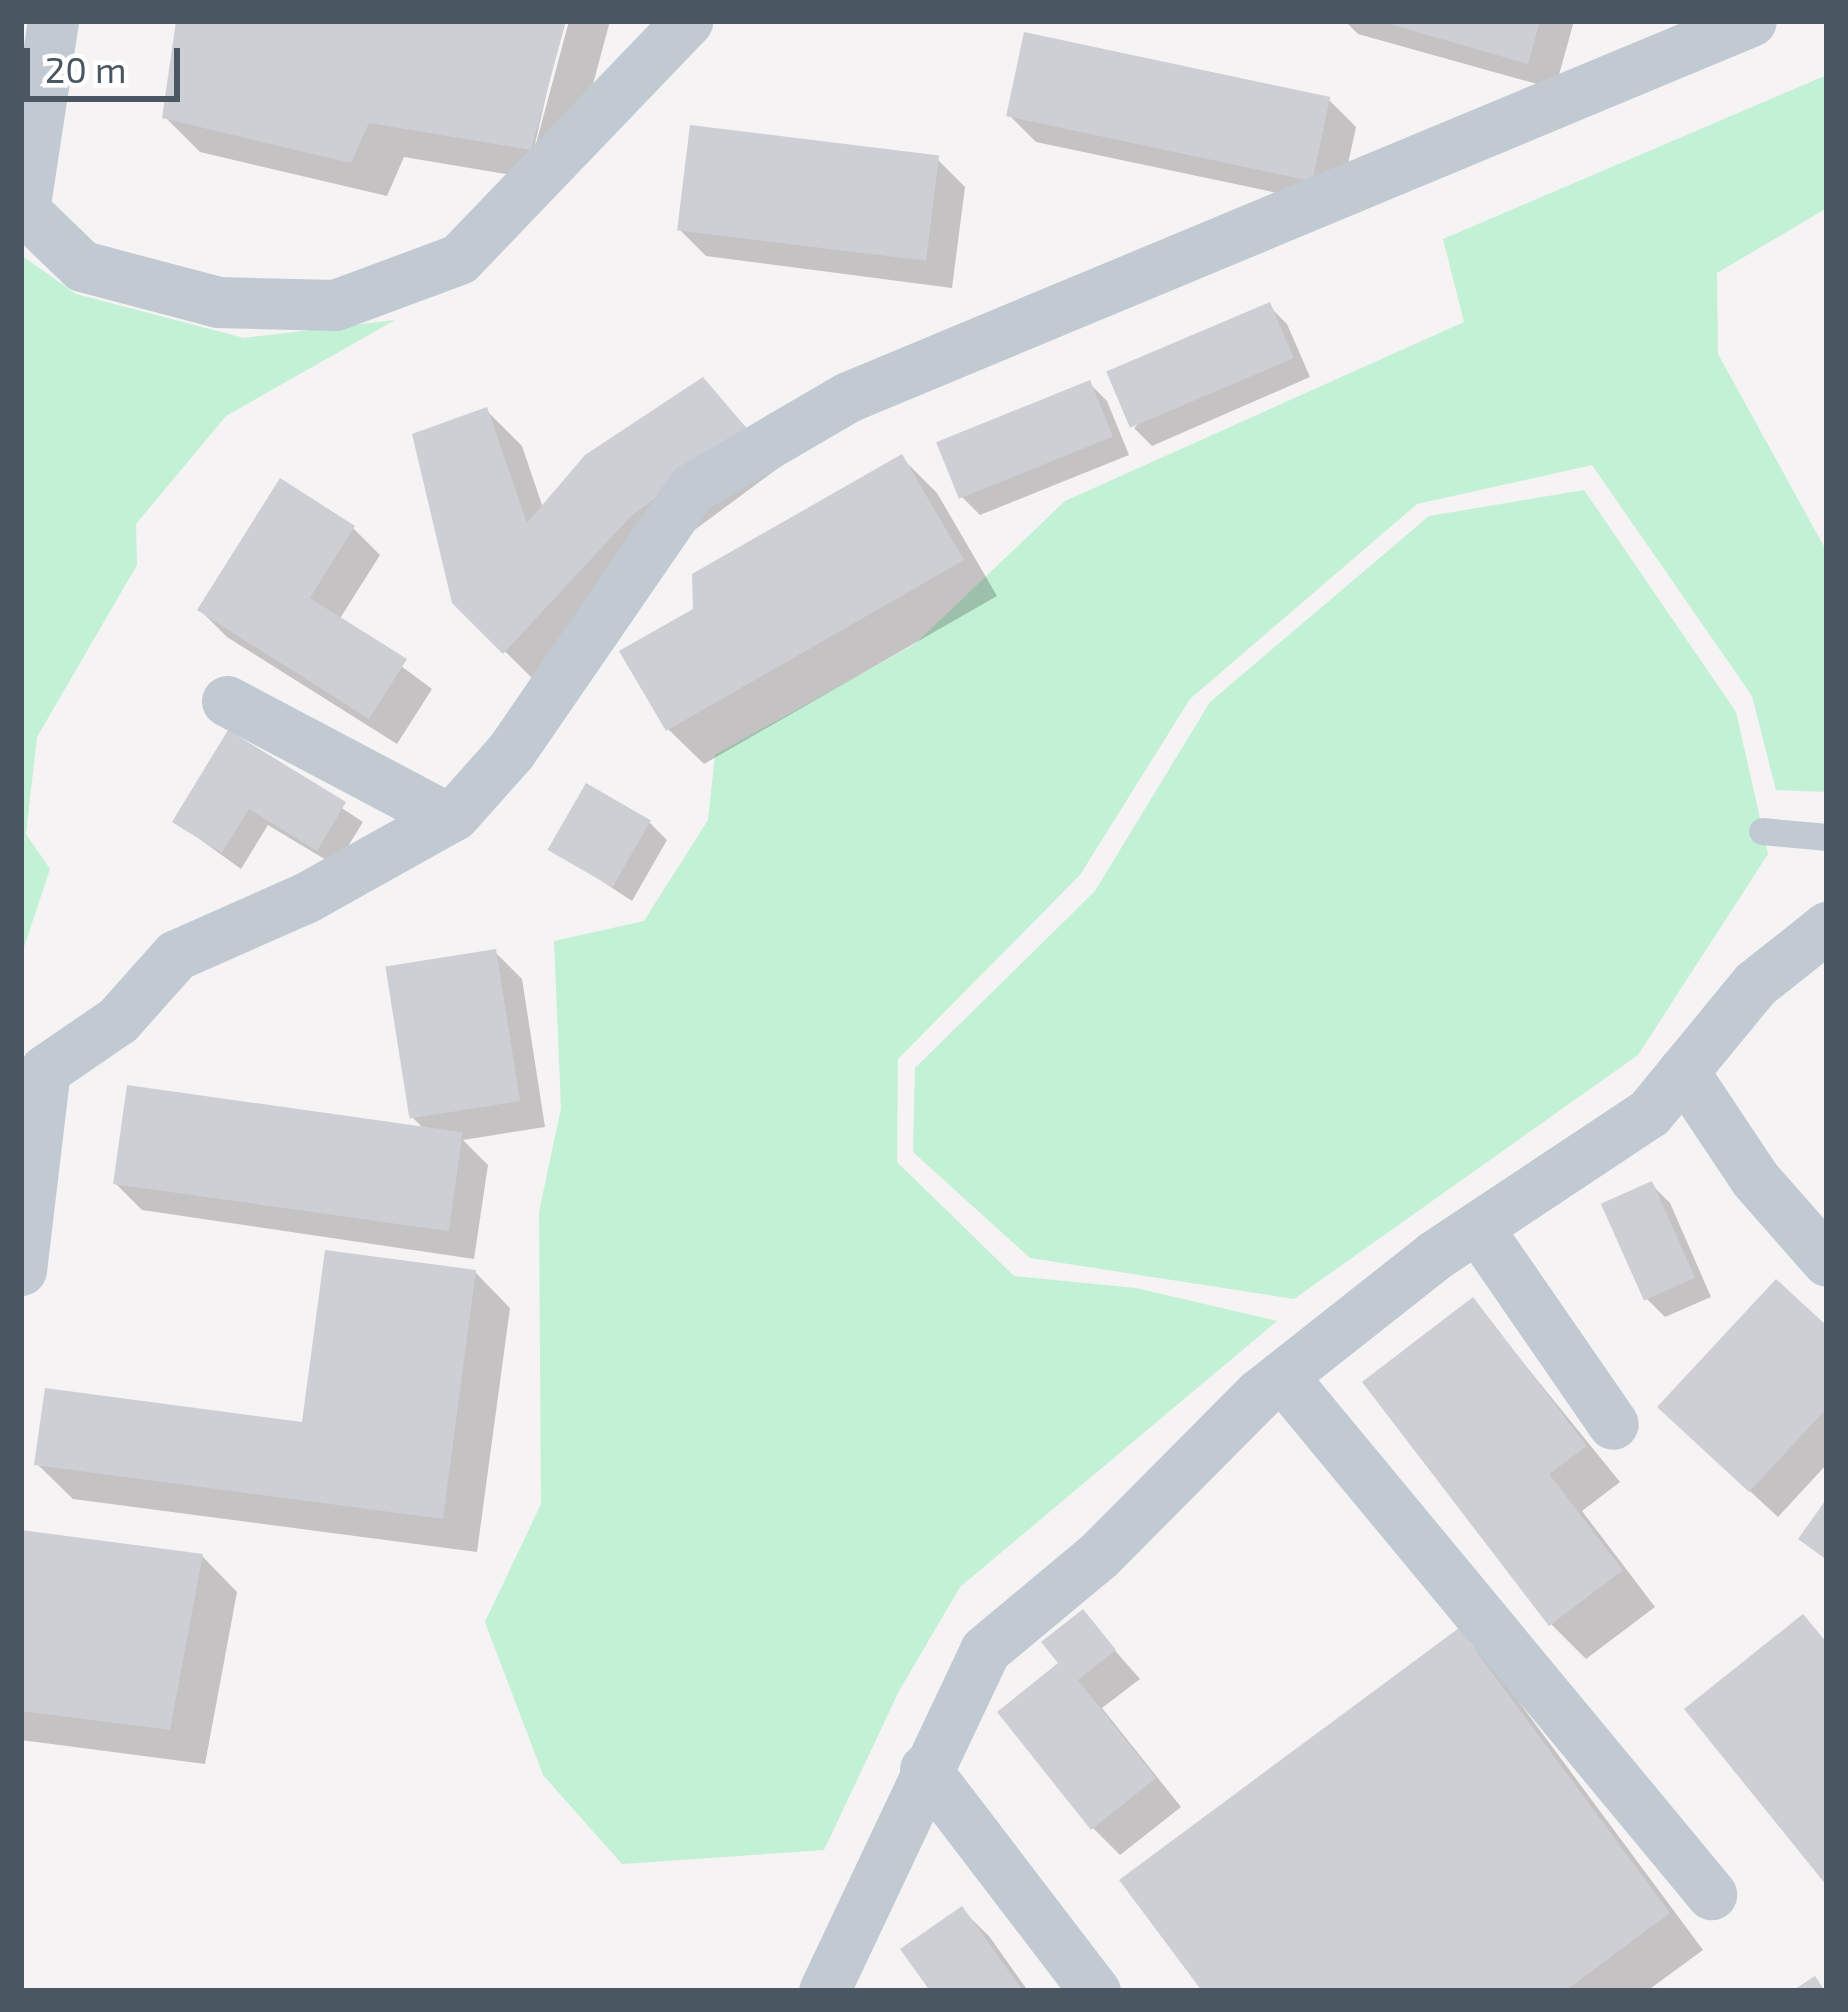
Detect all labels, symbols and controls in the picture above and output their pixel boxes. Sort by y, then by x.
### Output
scale bar [30,24,186,98]
text: 20 m [45,47,127,90]

